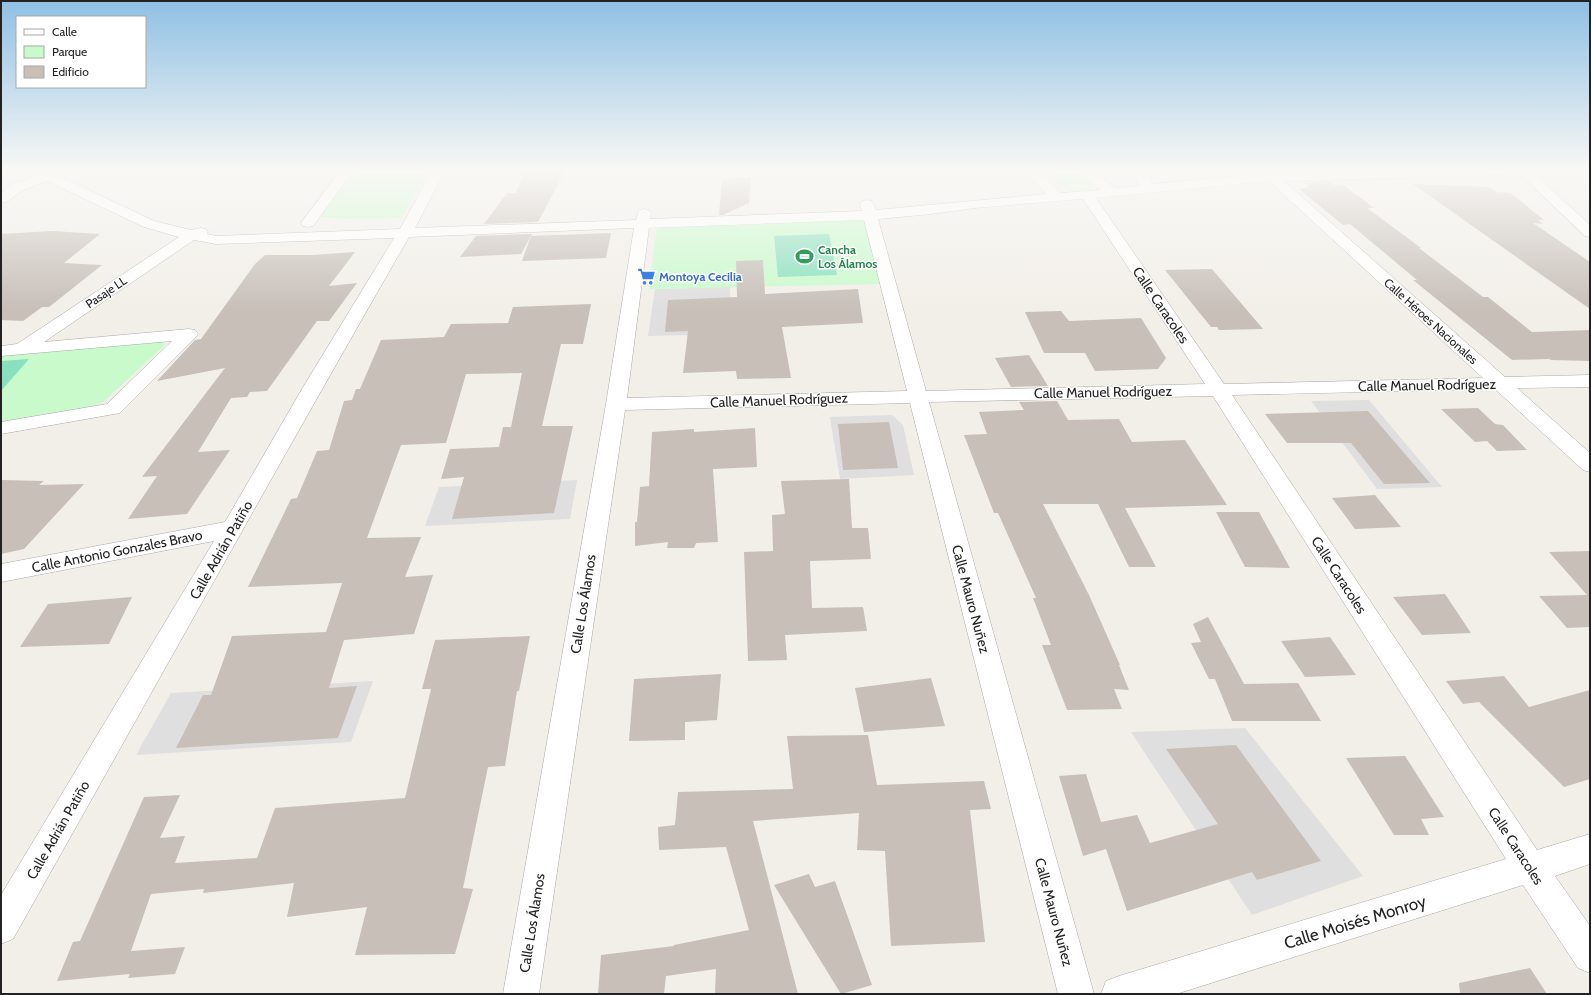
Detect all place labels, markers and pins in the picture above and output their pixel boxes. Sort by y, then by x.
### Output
place label: Cancha Los Álamos [818,242,877,271]
sports icon: Cancha Los Álamos [795,246,815,266]
supermarket icon: Montoya Cecilia [636,266,656,286]
place label: Montoya Cecilia [659,269,742,284]

